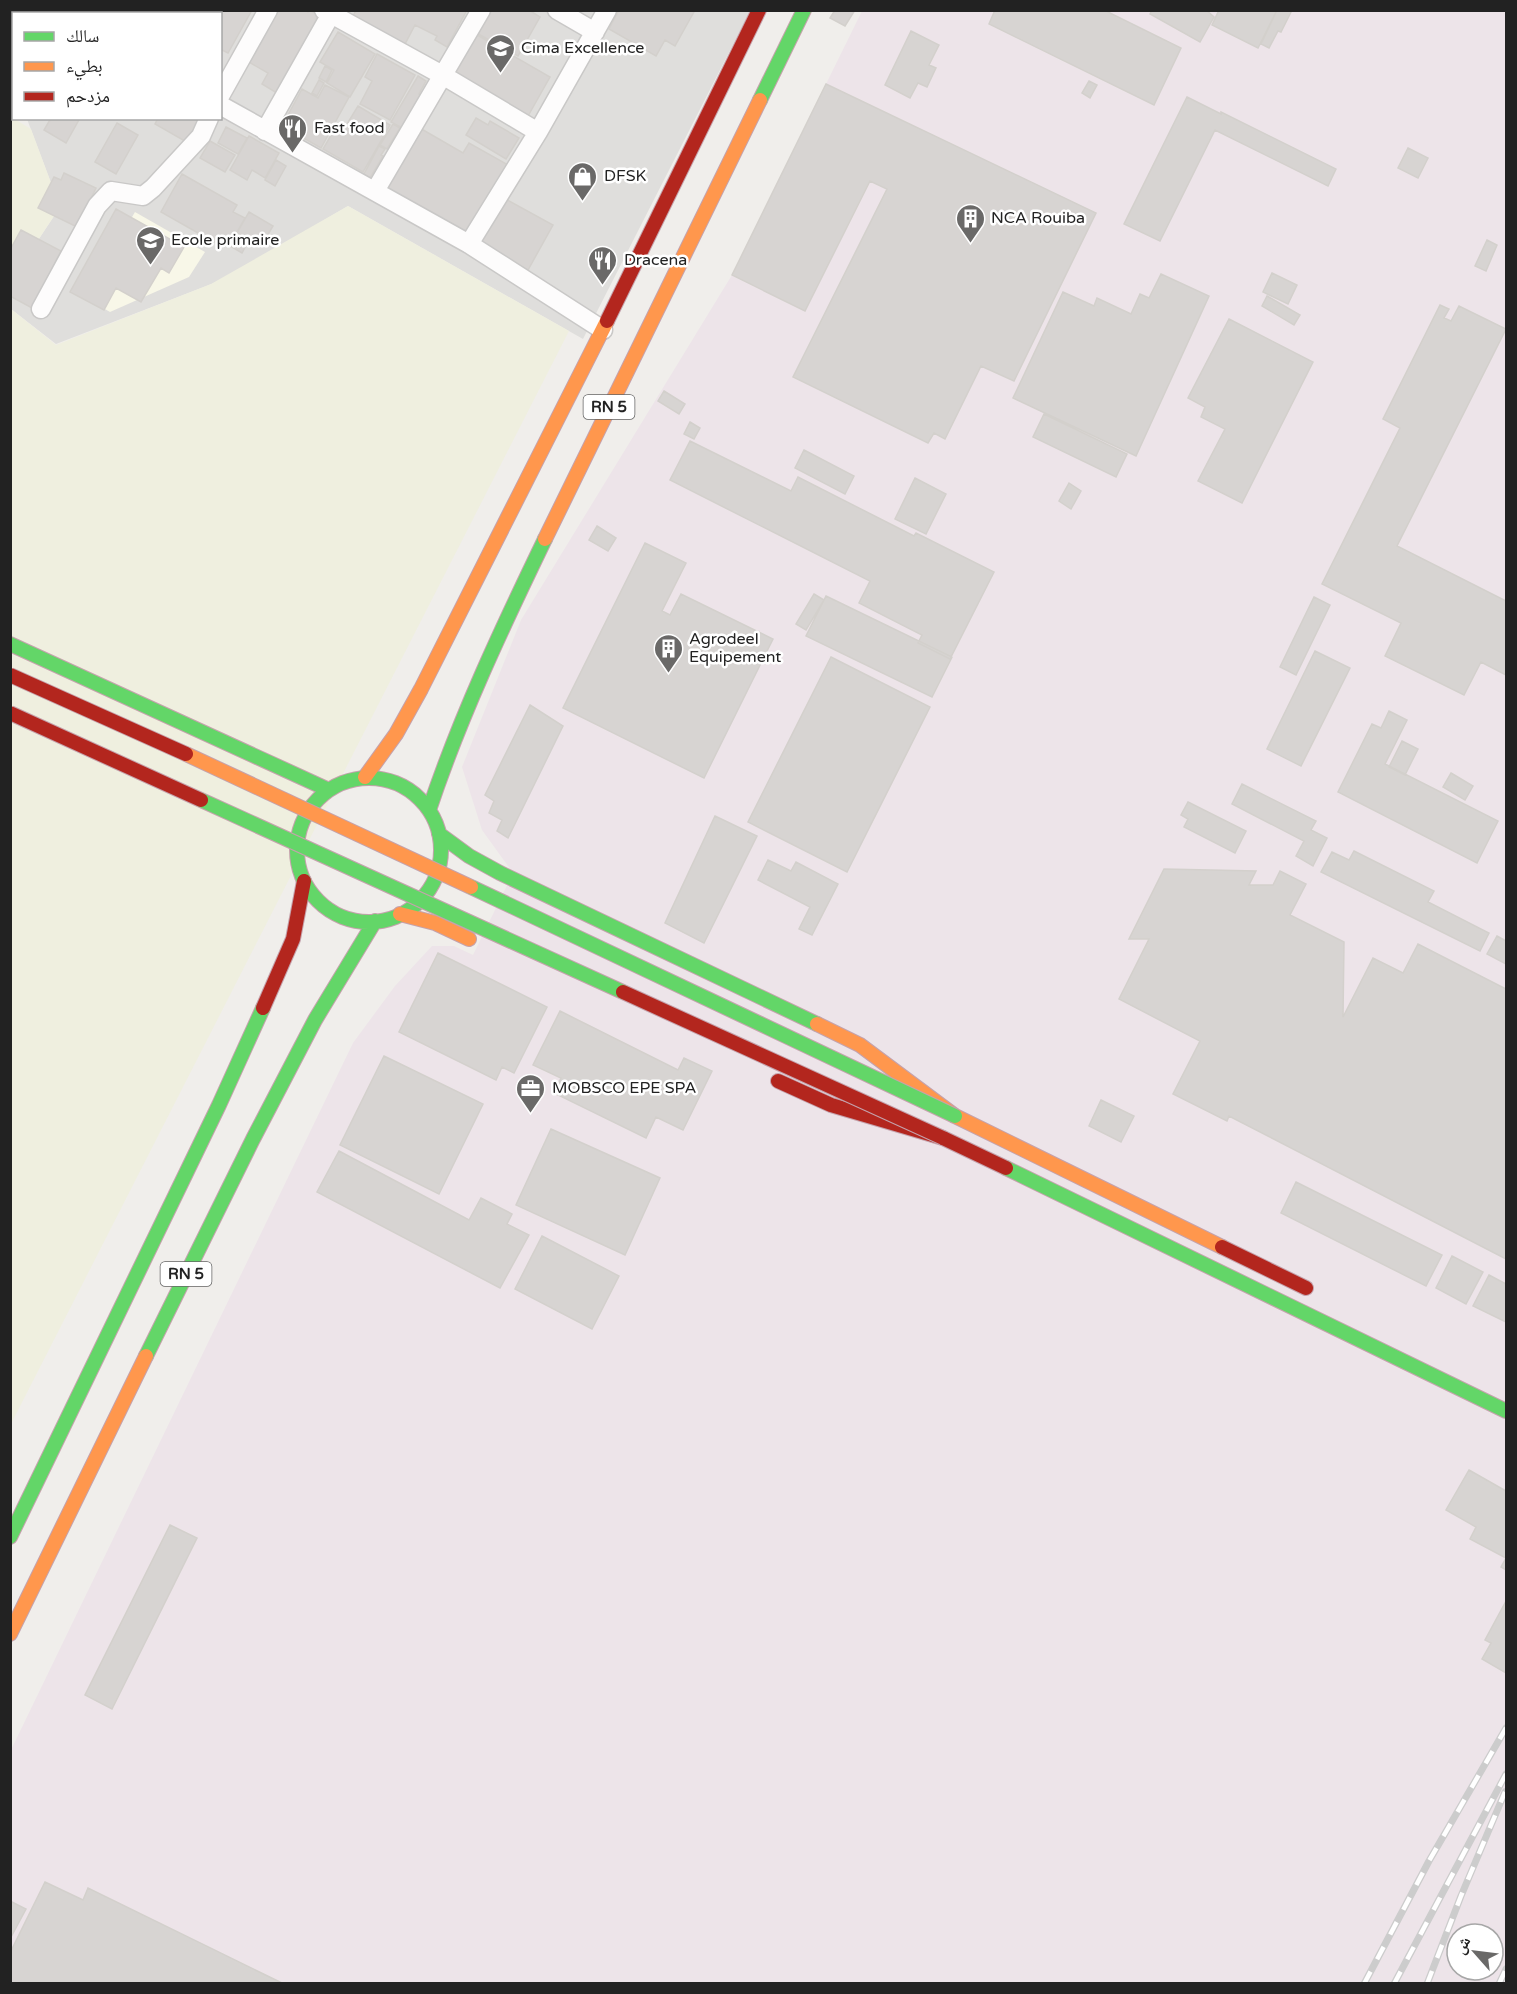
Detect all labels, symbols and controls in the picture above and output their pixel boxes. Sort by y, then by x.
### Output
legend [12,12,222,120]
text: سالك [66,25,99,47]
school or university icon: Cima Excellence [484,32,516,74]
place label: Cima Excellence [521,38,644,58]
text: بطيء [66,55,103,81]
text: مزدحم [66,85,110,108]
restaurant icon: Fast food [277,112,309,154]
place label: Fast food [314,118,385,138]
shop icon: DFSK [567,160,599,202]
place label: DFSK [604,166,647,186]
building icon: NCA Rouiba [954,202,986,244]
place label: NCA Rouiba [991,208,1085,228]
school or university icon: Ecole primaire [134,224,166,266]
place label: Ecole primaire [171,230,279,250]
restaurant icon: Dracena [587,244,619,286]
place label: Dracena [624,250,687,270]
road number: RN 5 [584,395,634,419]
place label: Agrodeel Equipement [689,629,781,667]
building icon: Agrodeel Equipement [652,632,684,674]
office icon: MOBSCO EPE SPA [515,1072,547,1114]
place label: MOBSCO EPE SPA [552,1078,697,1098]
road number: RN 5 [160,1262,212,1286]
north arrow [1445,1922,1505,1982]
text: ش [1450,1933,1475,1958]

